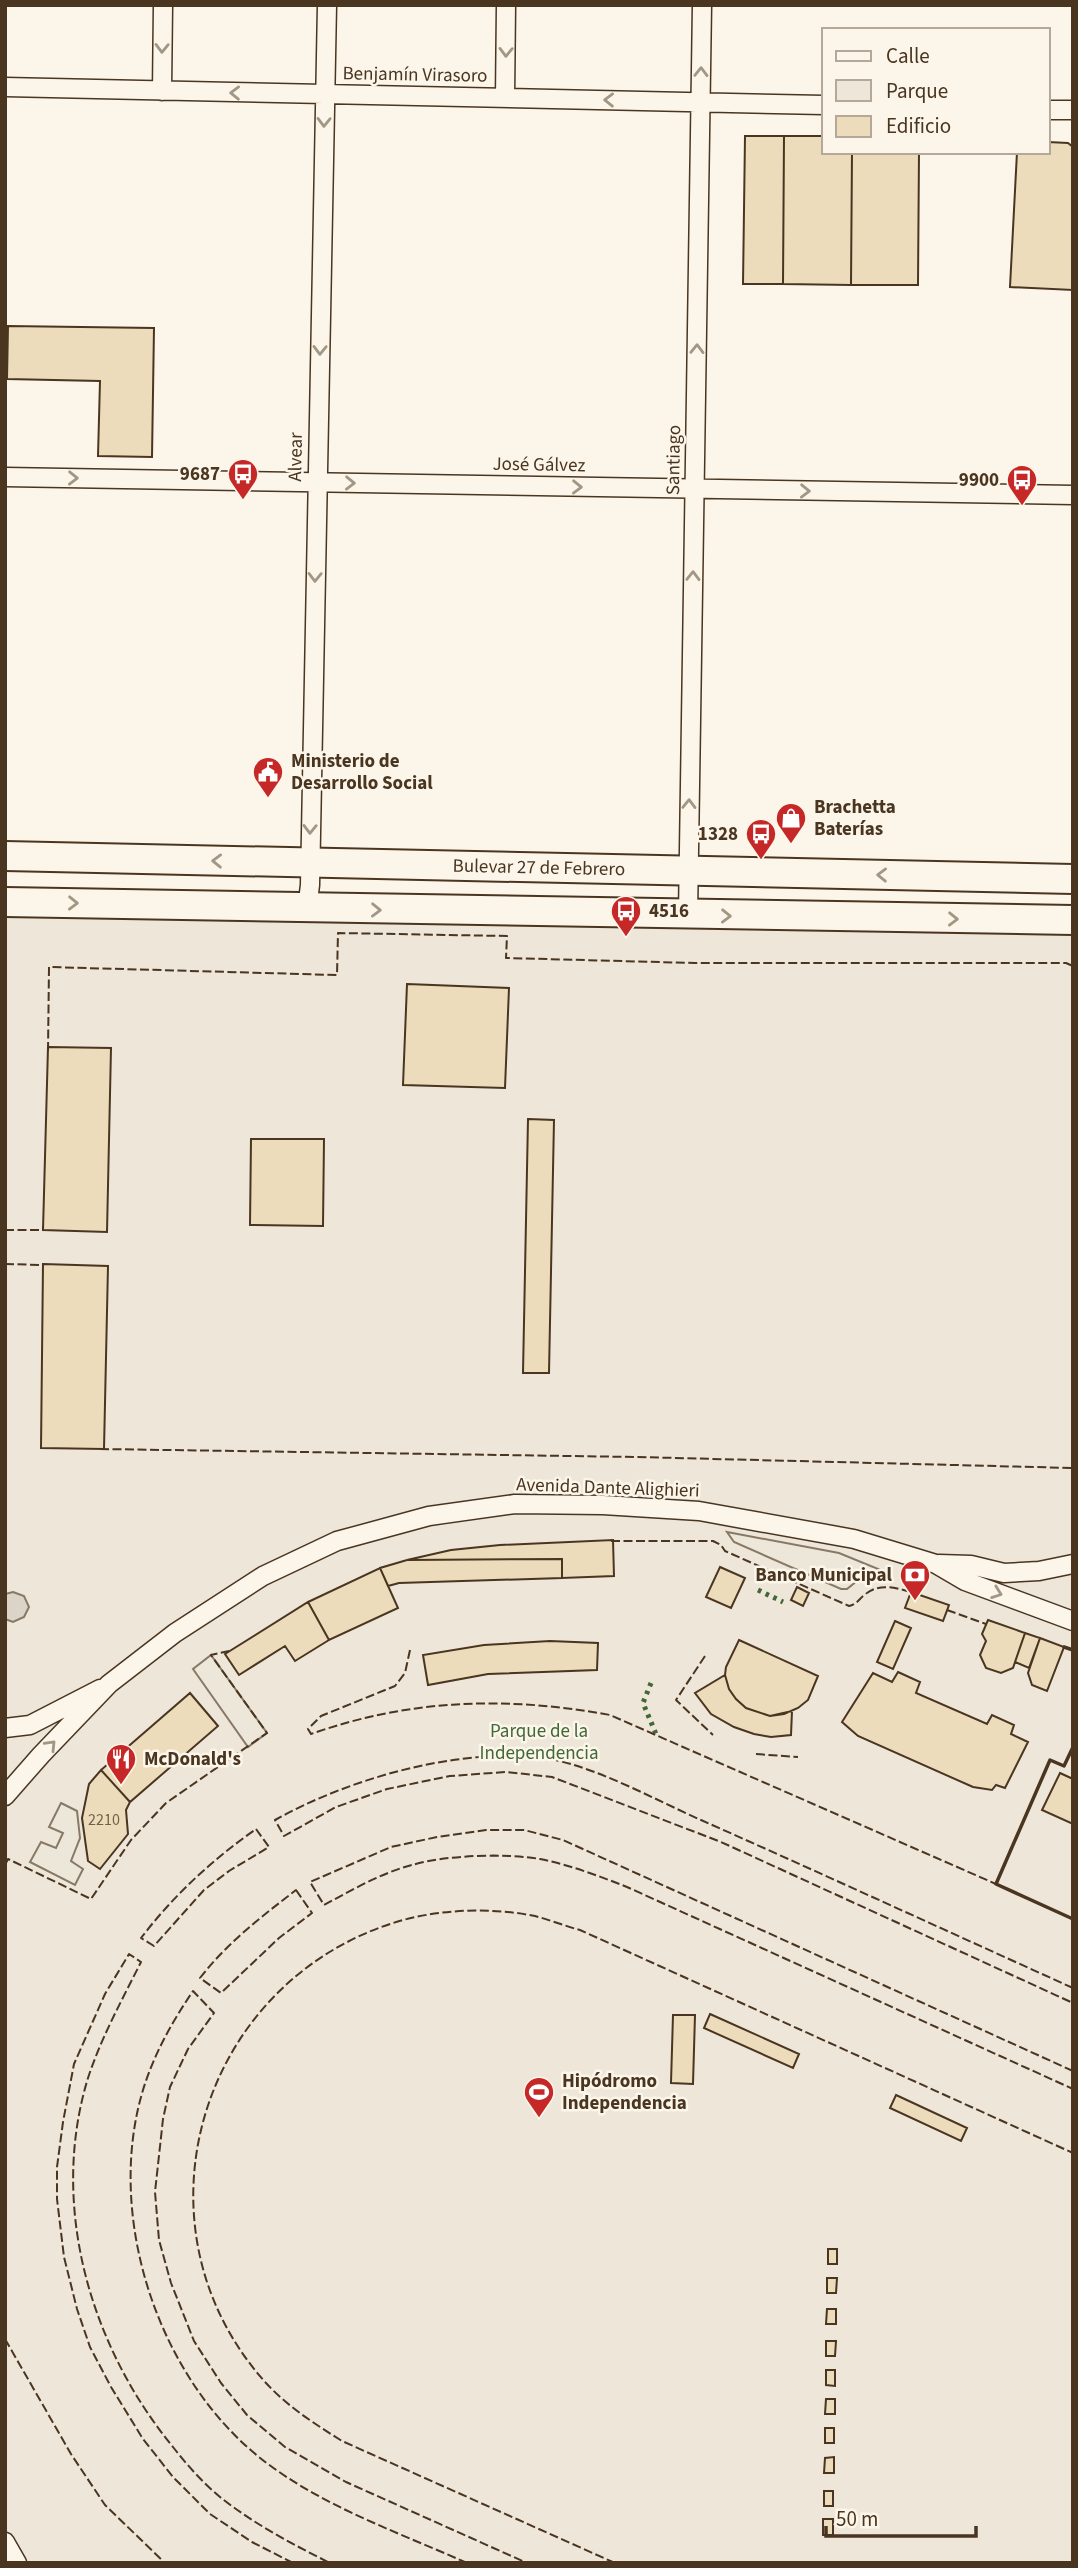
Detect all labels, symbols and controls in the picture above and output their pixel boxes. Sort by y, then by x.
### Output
legend [822,28,1050,154]
text: Calle [886,41,930,71]
one-way arrow [155,43,170,54]
one-way arrow [498,46,513,57]
street label: Benjamín Virasoro [342,60,488,90]
one-way arrow [694,66,709,77]
text: Parque [886,76,948,106]
one-way arrow [229,85,240,100]
one-way arrow [603,93,614,108]
text: Edificio [886,111,951,141]
one-way arrow [317,117,332,128]
one-way arrow [689,343,705,353]
one-way arrow [312,345,327,356]
street label: Santiago [660,425,688,495]
street label: Alvear [282,432,310,482]
street label: José Gálvez [492,451,586,479]
bus stop icon: 9687 [226,457,260,501]
place label: 9687 [180,461,220,488]
bus stop icon: 9900 [1005,463,1039,507]
place label: 9900 [959,467,999,494]
one-way arrow [69,470,79,486]
one-way arrow [345,475,356,491]
one-way arrow [572,479,583,494]
one-way arrow [800,483,811,498]
one-way arrow [685,570,701,581]
one-way arrow [307,573,323,583]
place label: Ministerio de Desarrollo Social [291,748,433,797]
public building icon: Ministerio de Desarrollo Social [251,755,285,799]
place label: Brachetta Baterías [814,794,896,843]
one-way arrow [681,798,697,808]
shop icon: Brachetta Baterías [774,801,808,845]
bus stop icon: 1328 [744,817,778,861]
place label: 1328 [698,821,738,848]
one-way arrow [302,825,318,835]
street label: Bulevar 27 de Febrero [452,852,625,883]
one-way arrow [211,853,222,869]
one-way arrow [876,868,887,883]
bus stop icon: 4516 [609,894,643,938]
one-way arrow [68,896,79,911]
place label: 4516 [649,898,689,925]
one-way arrow [371,902,381,918]
one-way arrow [720,908,731,923]
one-way arrow [948,911,959,926]
street label: Avenida Dante Alighieri [516,1471,700,1505]
bank icon: Banco Municipal [898,1558,932,1602]
place label: Banco Municipal [755,1562,893,1589]
one-way arrow [991,1585,1003,1599]
park label: Parque de la Independencia [480,1718,599,1767]
one-way arrow [42,1740,55,1753]
restaurant icon: McDonald's [104,1742,138,1786]
place label: McDonald's [144,1746,241,1773]
house number: 2210 [88,1809,120,1831]
place label: Hipódromo Independencia [562,2068,687,2117]
sports icon: Hipódromo Independencia [522,2075,556,2119]
scale bar [826,2494,976,2538]
text: 50 m [836,2504,878,2534]

